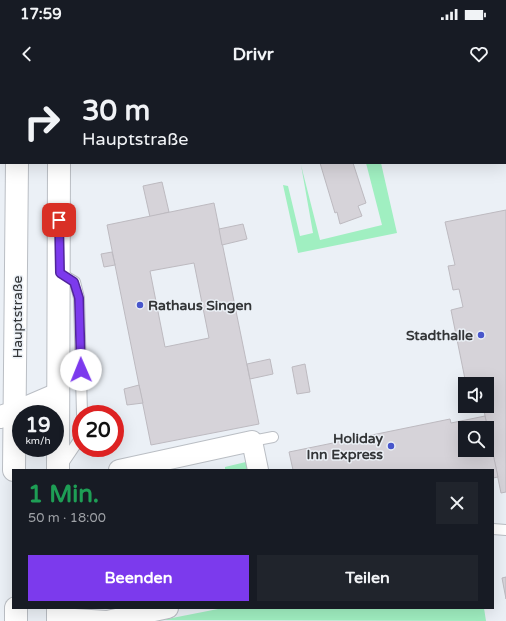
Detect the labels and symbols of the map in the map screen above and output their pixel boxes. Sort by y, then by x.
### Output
pin [42,203,76,237]
street label: Hauptstraße [9,276,26,358]
place label: Rathaus Singen [148,297,252,314]
marker: Rathaus Singen [135,300,145,310]
place label: Stadthalle [406,327,473,344]
marker: Stadthalle [476,330,486,340]
position arrow [60,349,102,391]
speed limit sign: 20 [72,405,124,457]
place label: Holiday Inn Express [307,430,383,463]
marker: Holiday Inn Express [386,441,396,451]

